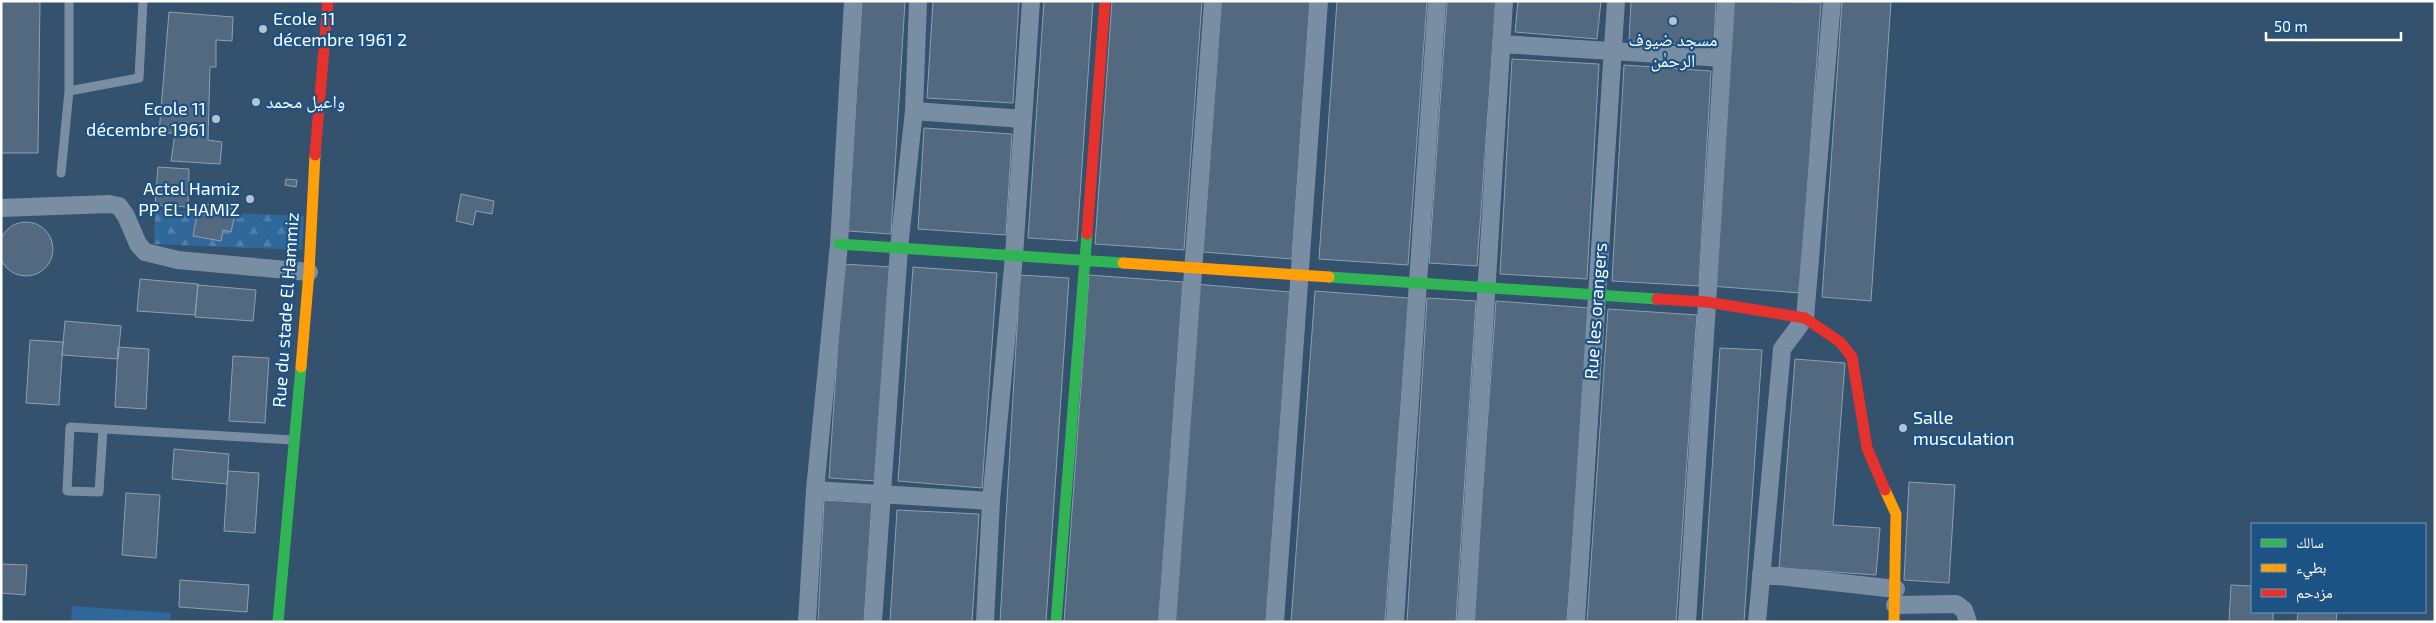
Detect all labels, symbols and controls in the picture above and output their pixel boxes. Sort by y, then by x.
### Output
place label: Ecole 11 décembre 1961 2 [273,7,407,50]
scale bar [2266,10,2401,42]
marker: مسجد ضيوف الرحمٰن [1667,15,1679,27]
text: 50 m [2274,17,2308,35]
marker: Ecole 11 décembre 1961 2 [257,23,269,35]
place label: مسجد ضيوف الرحمٰن [1629,28,1718,72]
place label: واعيل محمد [266,90,345,113]
marker: واعيل محمد [250,96,262,108]
place label: Ecole 11 décembre 1961 [86,97,206,140]
marker: Ecole 11 décembre 1961 [210,113,222,125]
place label: Actel Hamiz PP EL HAMIZ [138,177,240,220]
marker: Actel Hamiz PP EL HAMIZ [244,193,256,205]
street label: Rue du stade El Hammiz [267,212,303,408]
street label: Rue les orangers [1579,242,1611,380]
place label: Salle musculation [1913,406,2014,449]
marker: Salle musculation [1897,422,1909,434]
legend [2251,523,2426,613]
text: سالك [2296,533,2324,551]
text: بطيء [2296,558,2326,580]
text: مزدحم [2296,583,2333,603]

